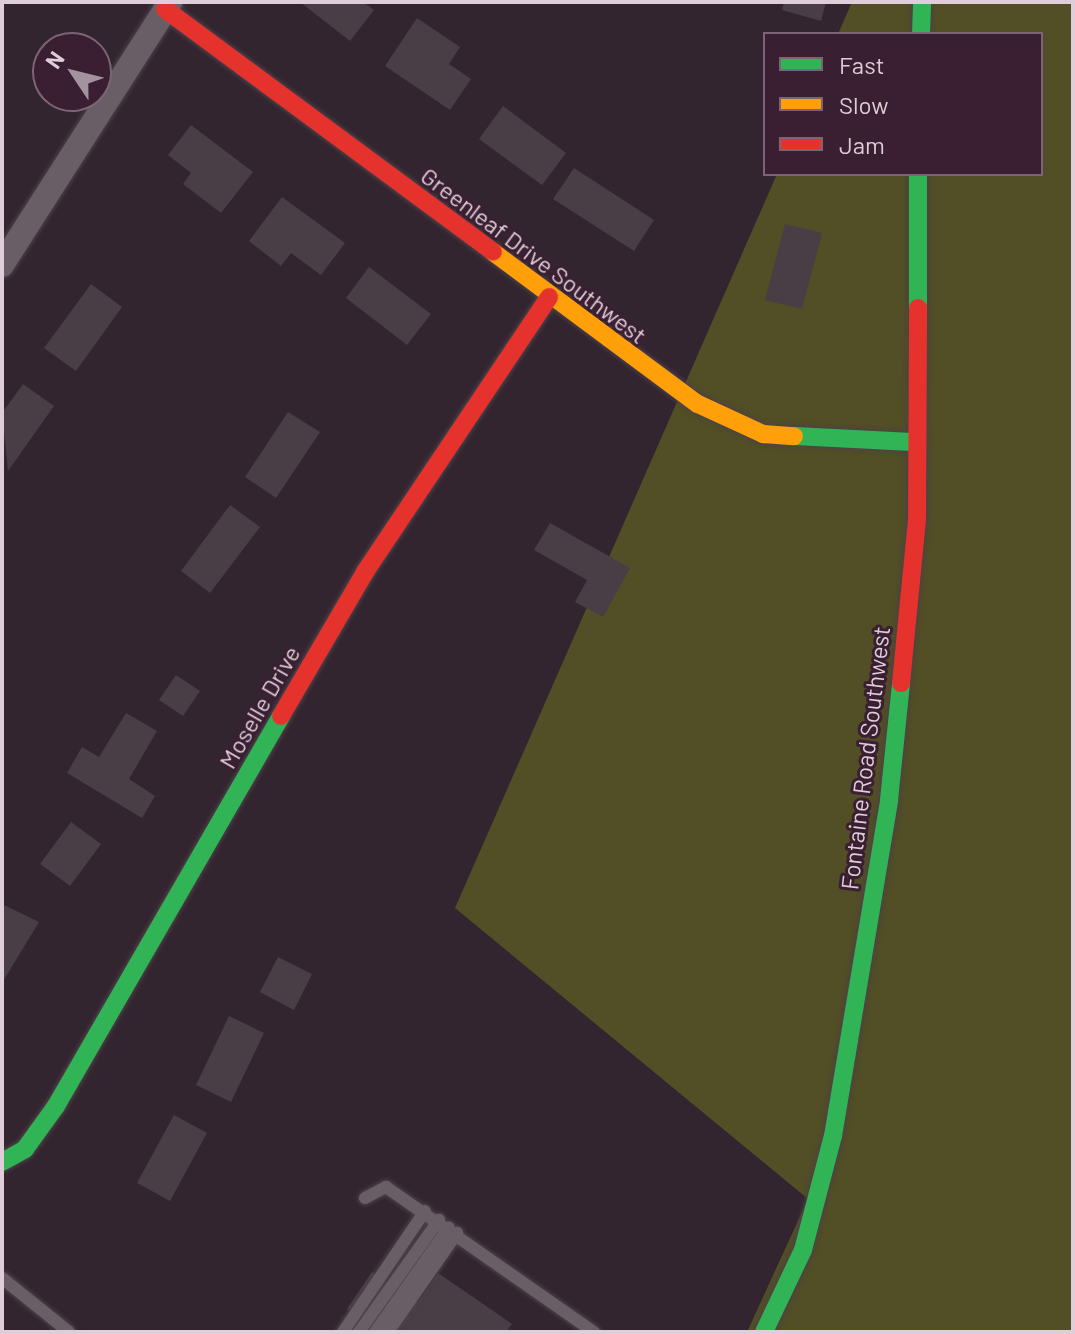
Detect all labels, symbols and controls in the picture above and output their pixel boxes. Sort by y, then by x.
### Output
north arrow [32,32,112,112]
legend [763,32,1043,176]
text: N [39,46,69,73]
text: Fast [839,50,884,79]
text: Slow [839,90,888,119]
text: Jam [839,130,885,159]
street label: Greenleaf Drive Southwest [416,161,652,349]
street label: Fontaine Road Southwest [835,625,895,891]
street label: Moselle Drive [212,641,306,773]

